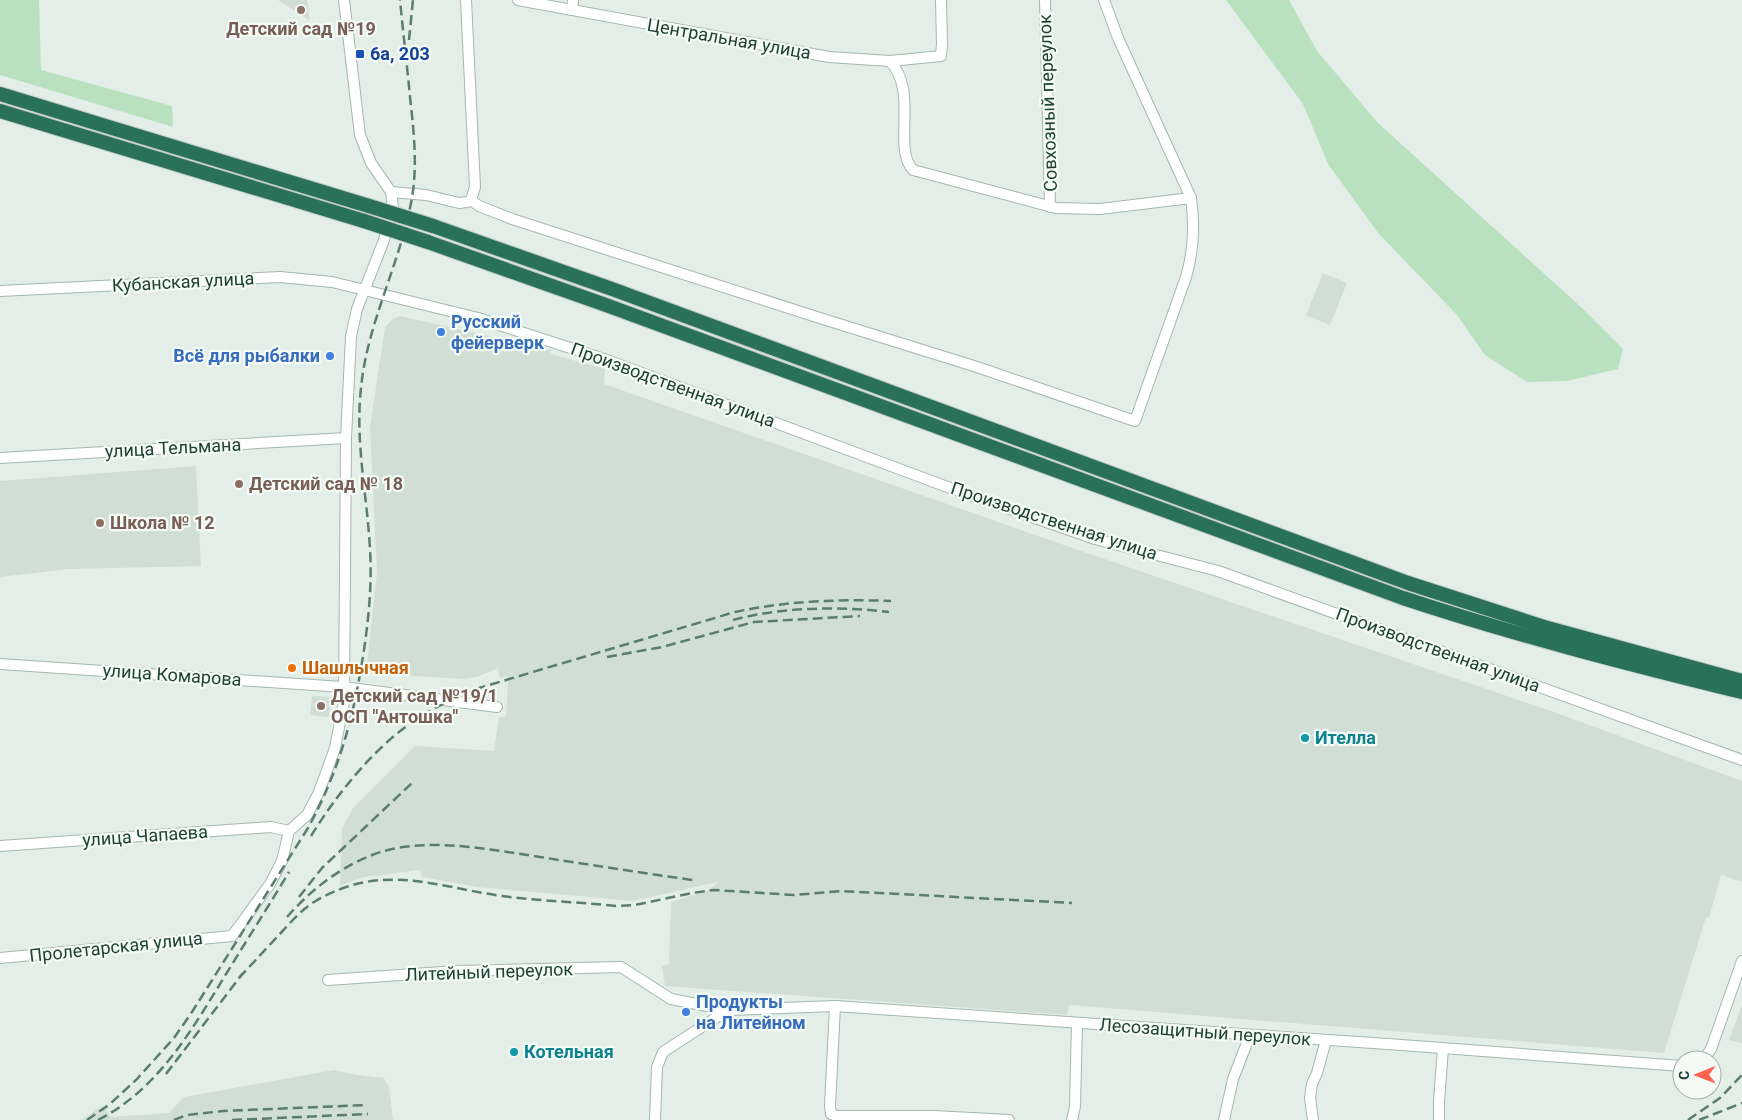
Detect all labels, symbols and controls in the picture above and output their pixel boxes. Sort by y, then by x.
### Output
marker: Детский сад №19 [295,4,307,16]
street label: Центральная улица [646,14,813,63]
street label: Совхозный переулок [1034,14,1061,192]
place label: Детский сад №19 [226,18,376,39]
place label: 6a, 203 [370,43,430,64]
marker: 6a, 203 [354,48,366,60]
street label: Кубанская улица [111,267,255,296]
place label: Русский фейерверк [451,311,545,353]
marker: Русский фейерверк [435,326,447,338]
street label: Производственная улица [568,338,778,431]
place label: Всё для рыбалки [173,345,320,366]
marker: Всё для рыбалки [324,350,336,362]
street label: улица Тельмана [104,433,242,462]
place label: Детский сад № 18 [249,473,403,494]
street label: Производственная улица [948,477,1160,564]
marker: Детский сад № 18 [233,478,245,490]
place label: Школа № 12 [110,512,215,533]
marker: Школа № 12 [94,517,106,529]
street label: Производственная улица [1333,603,1543,696]
place label: Шашлычная [302,657,409,678]
street label: улица Комарова [102,659,242,690]
marker: Шашлычная [286,662,298,674]
place label: Детский сад №19/1 ОСП "Антошка" [331,685,498,727]
marker: Детский сад №19/1 ОСП "Антошка" [315,700,327,712]
place label: Ителла [1315,727,1376,748]
marker: Ителла [1299,732,1311,744]
street label: улица Чапаева [81,821,208,850]
street label: Пролетарская улица [28,927,204,966]
street label: Литейный переулок [405,958,574,985]
place label: Продукты на Литейном [696,991,806,1033]
marker: Продукты на Литейном [680,1006,692,1018]
street label: Лесозащитный переулок [1099,1014,1312,1049]
place label: Котельная [524,1041,614,1062]
marker: Котельная [508,1046,520,1058]
north arrow [1672,1050,1722,1100]
text: С [1676,1071,1692,1080]

